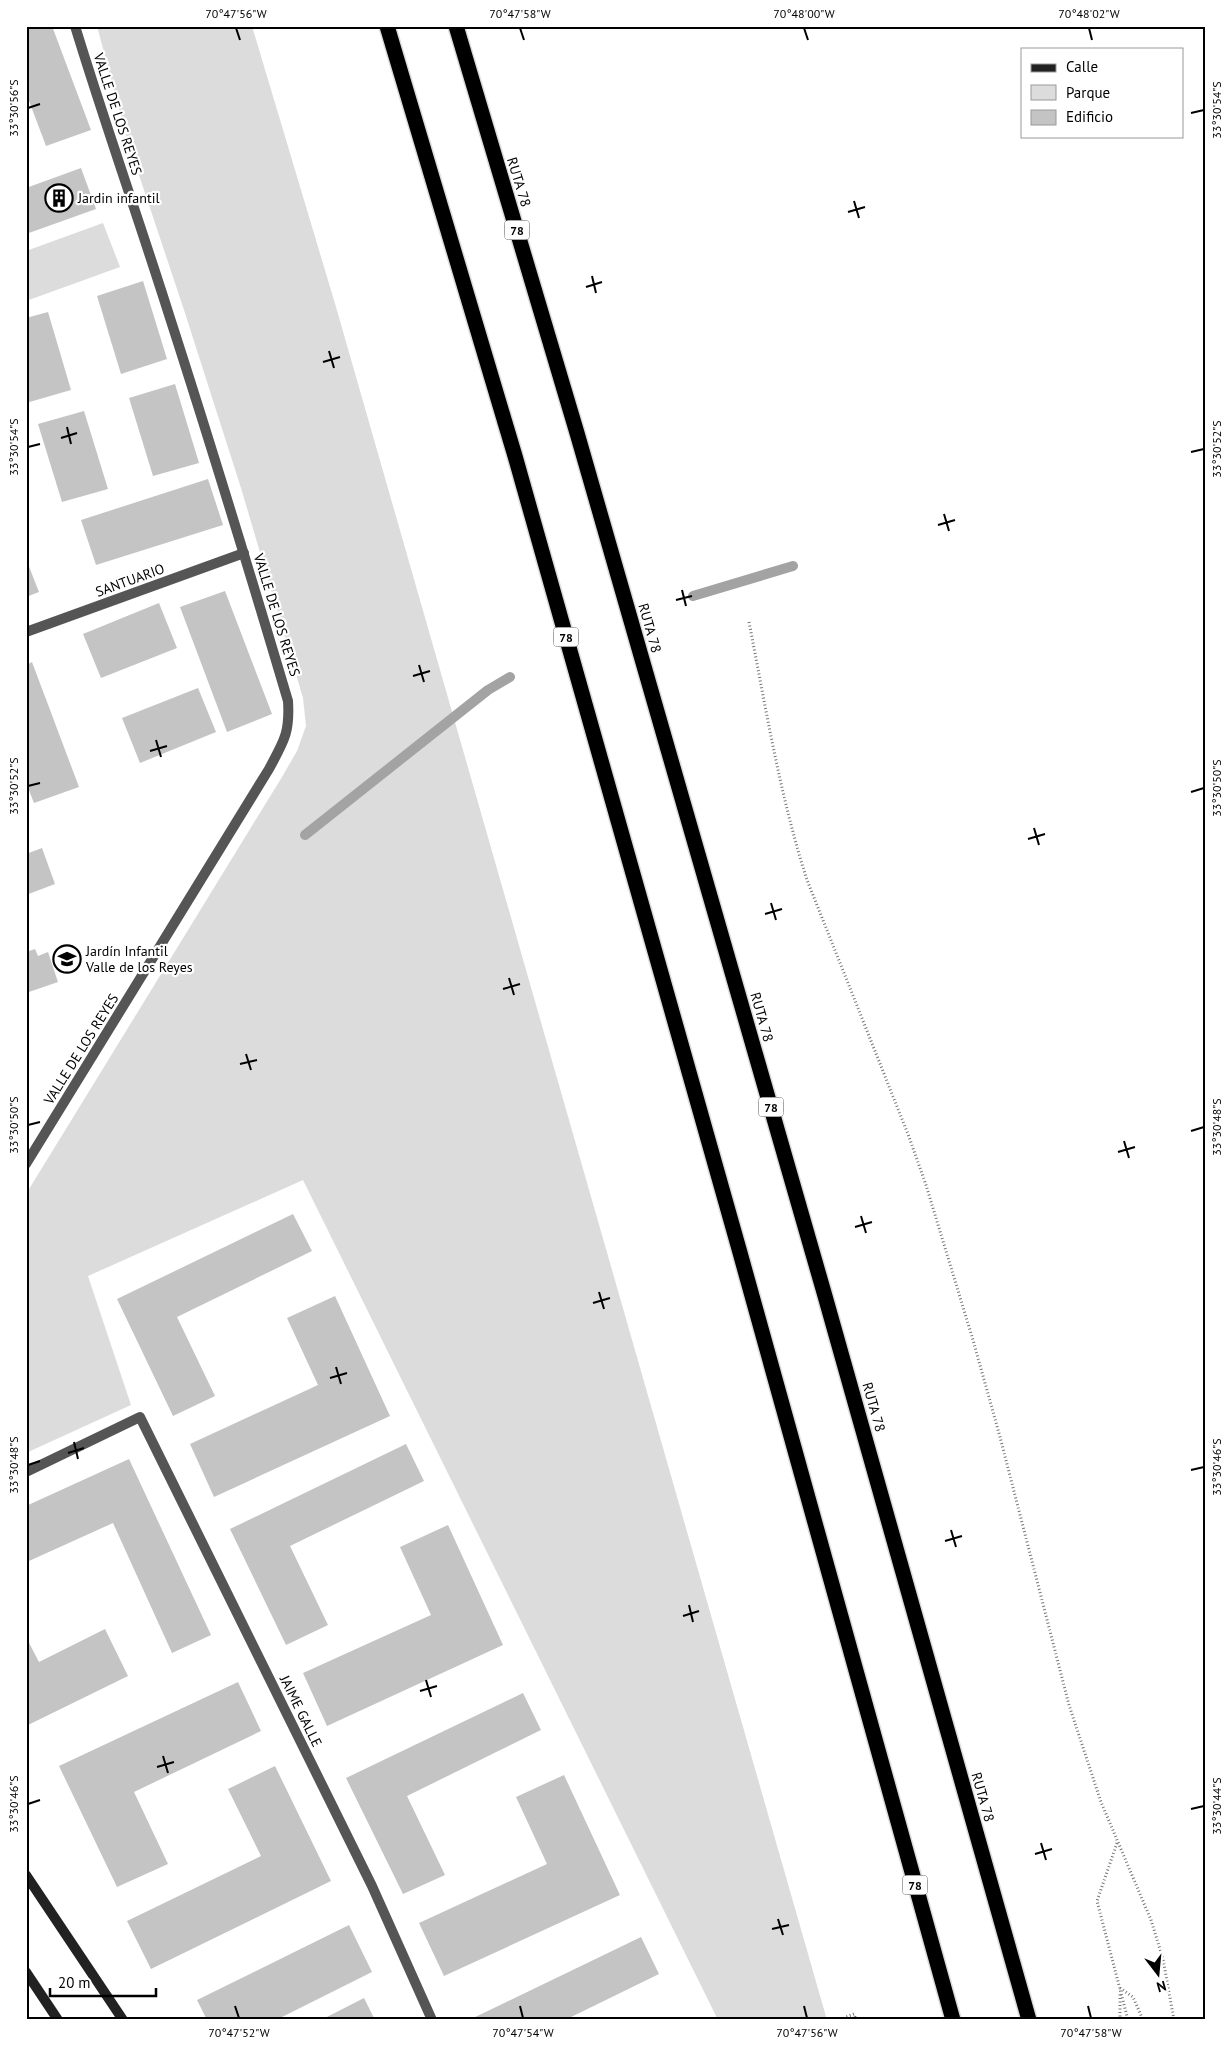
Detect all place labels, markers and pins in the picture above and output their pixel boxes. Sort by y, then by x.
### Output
building icon: Jardin infantil [44,183,74,213]
place label: Jardin infantil [77,189,160,207]
place label: Jardín Infantil Valle de los Reyes [85,942,193,976]
school or university icon: Jardín Infantil Valle de los Reyes [52,944,82,974]

